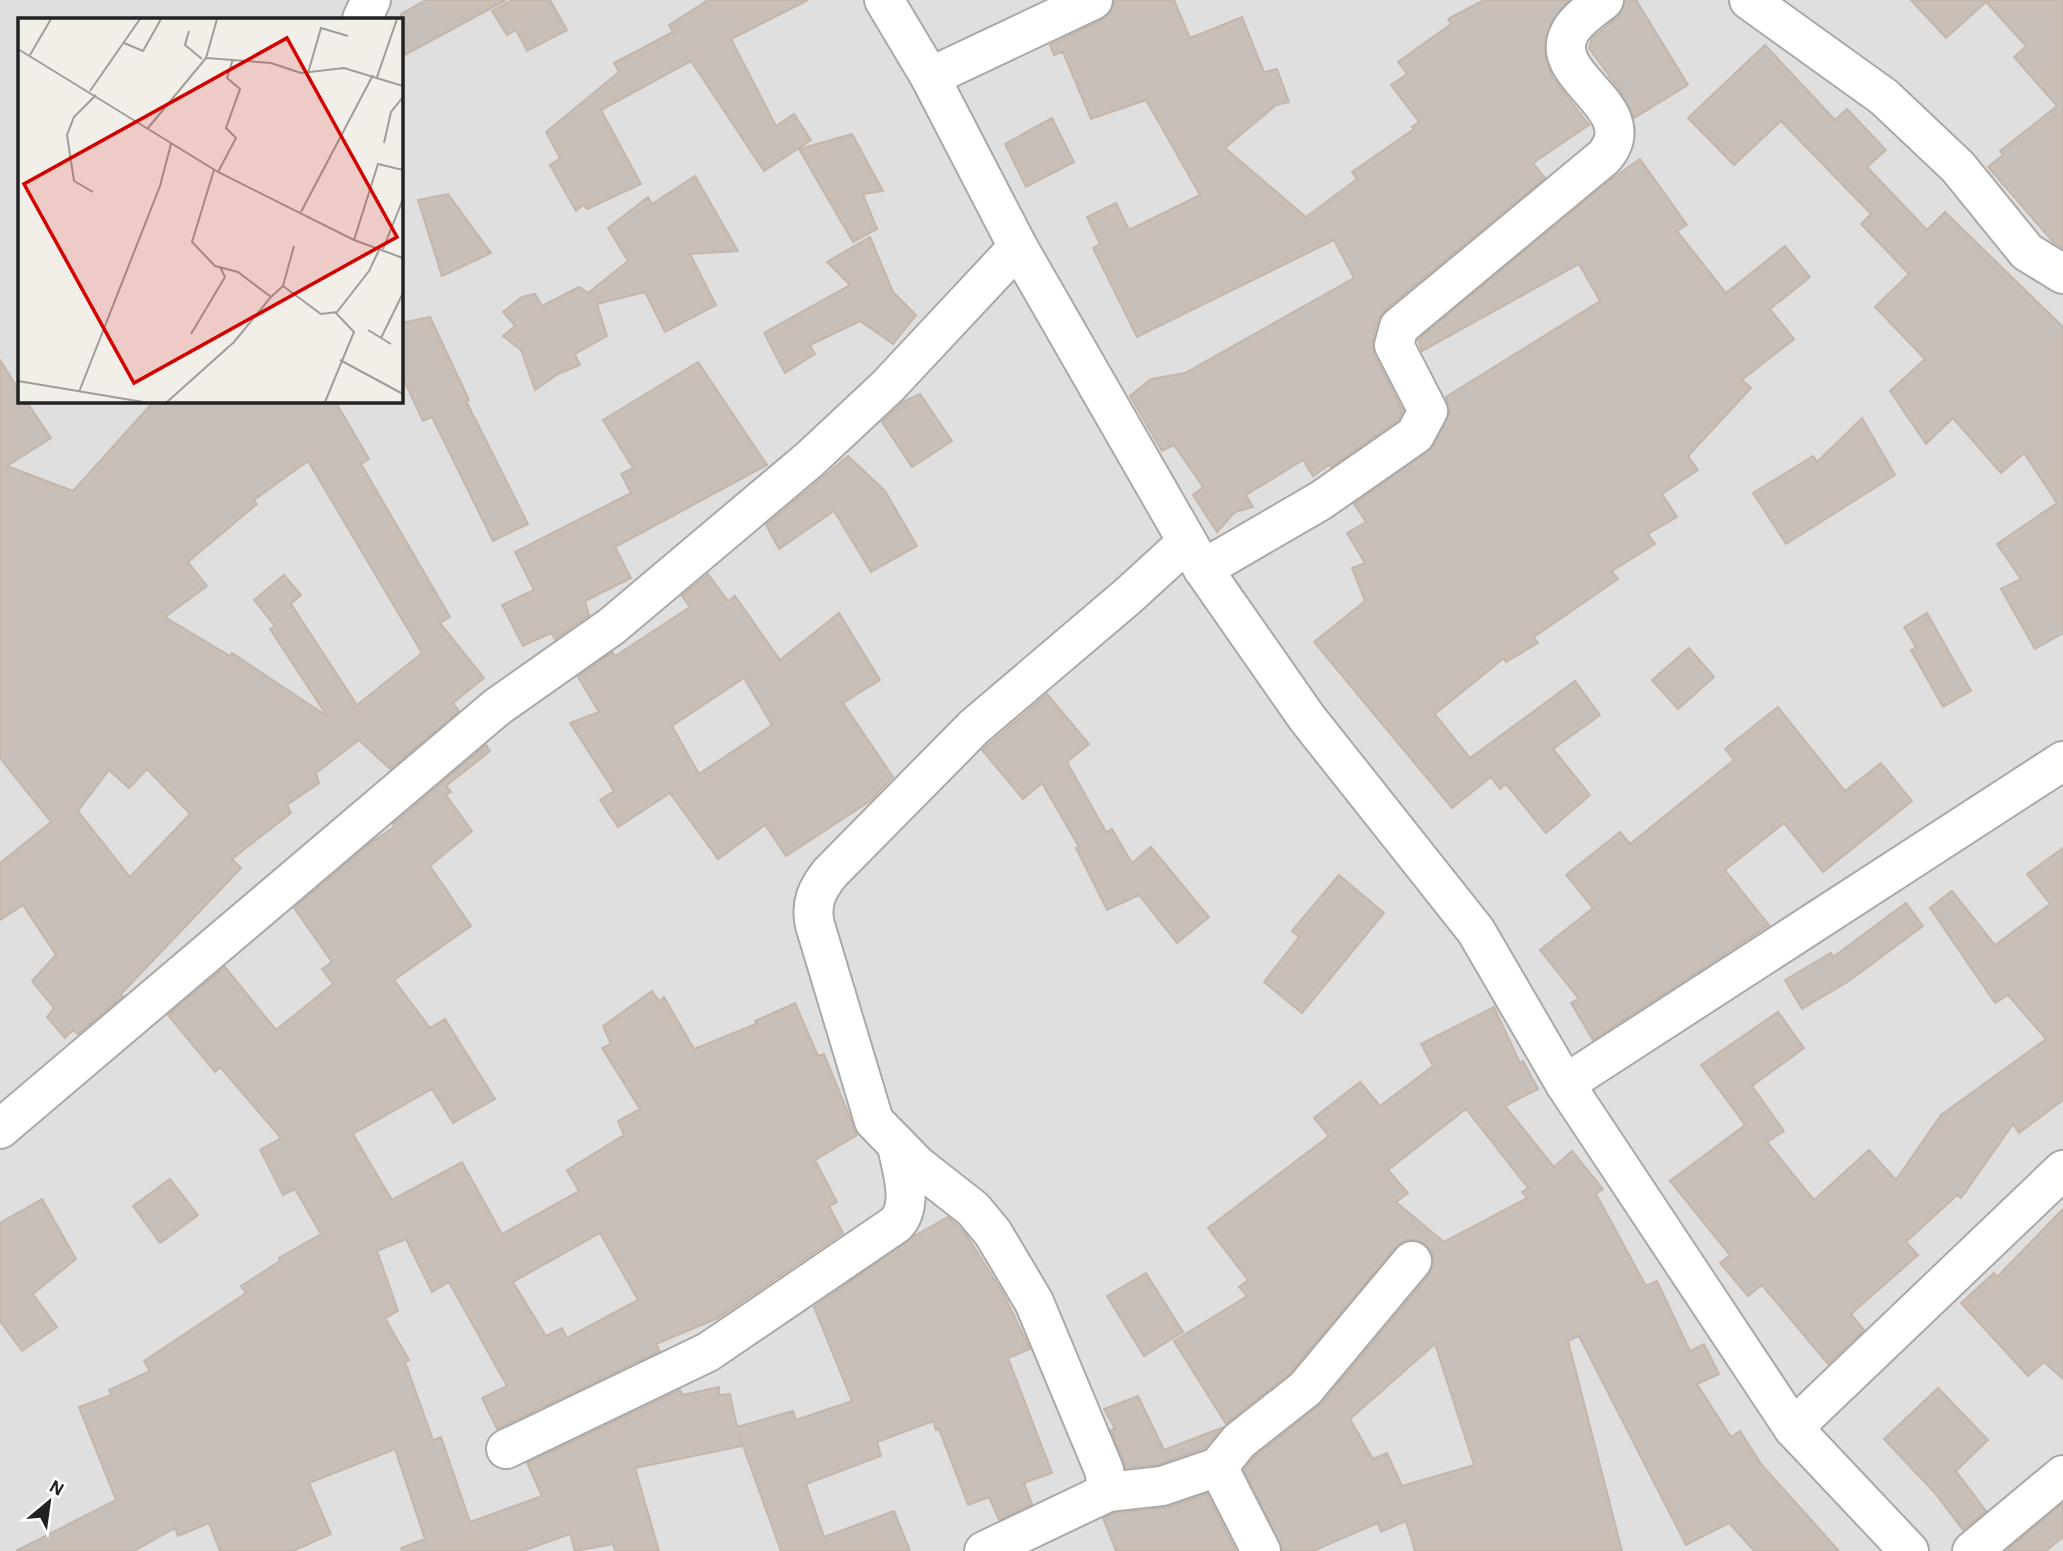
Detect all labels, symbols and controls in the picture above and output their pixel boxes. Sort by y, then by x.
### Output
inset map [18,18,402,402]
north arrow [14,1467,84,1537]
text: N [46,1477,67,1500]

